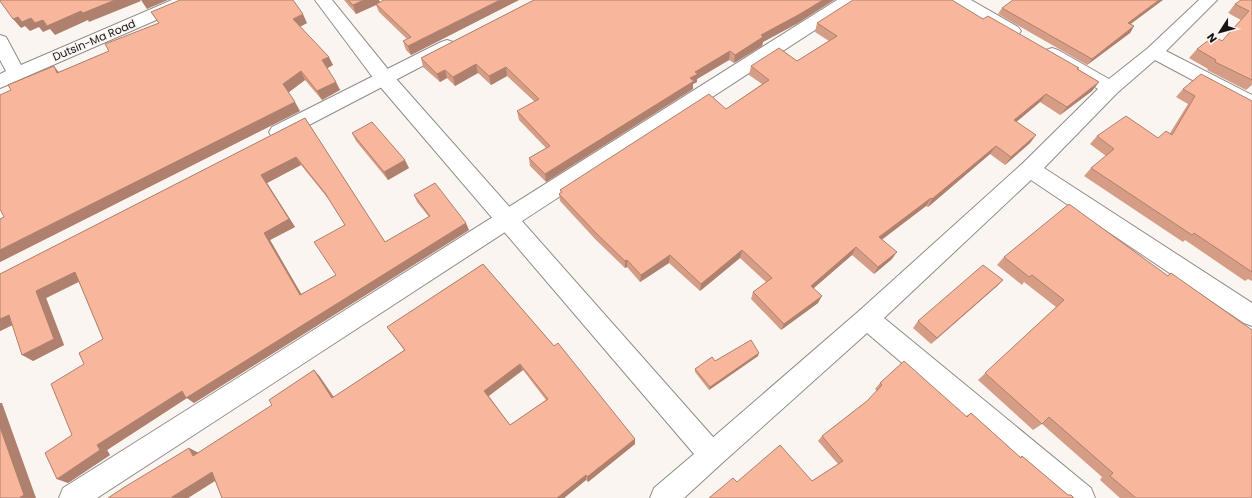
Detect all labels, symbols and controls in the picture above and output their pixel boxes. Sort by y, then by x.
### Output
north arrow [1200,12,1240,52]
street label: Dutsin-Ma Road [50,15,138,65]
text: N [1203,30,1221,46]

